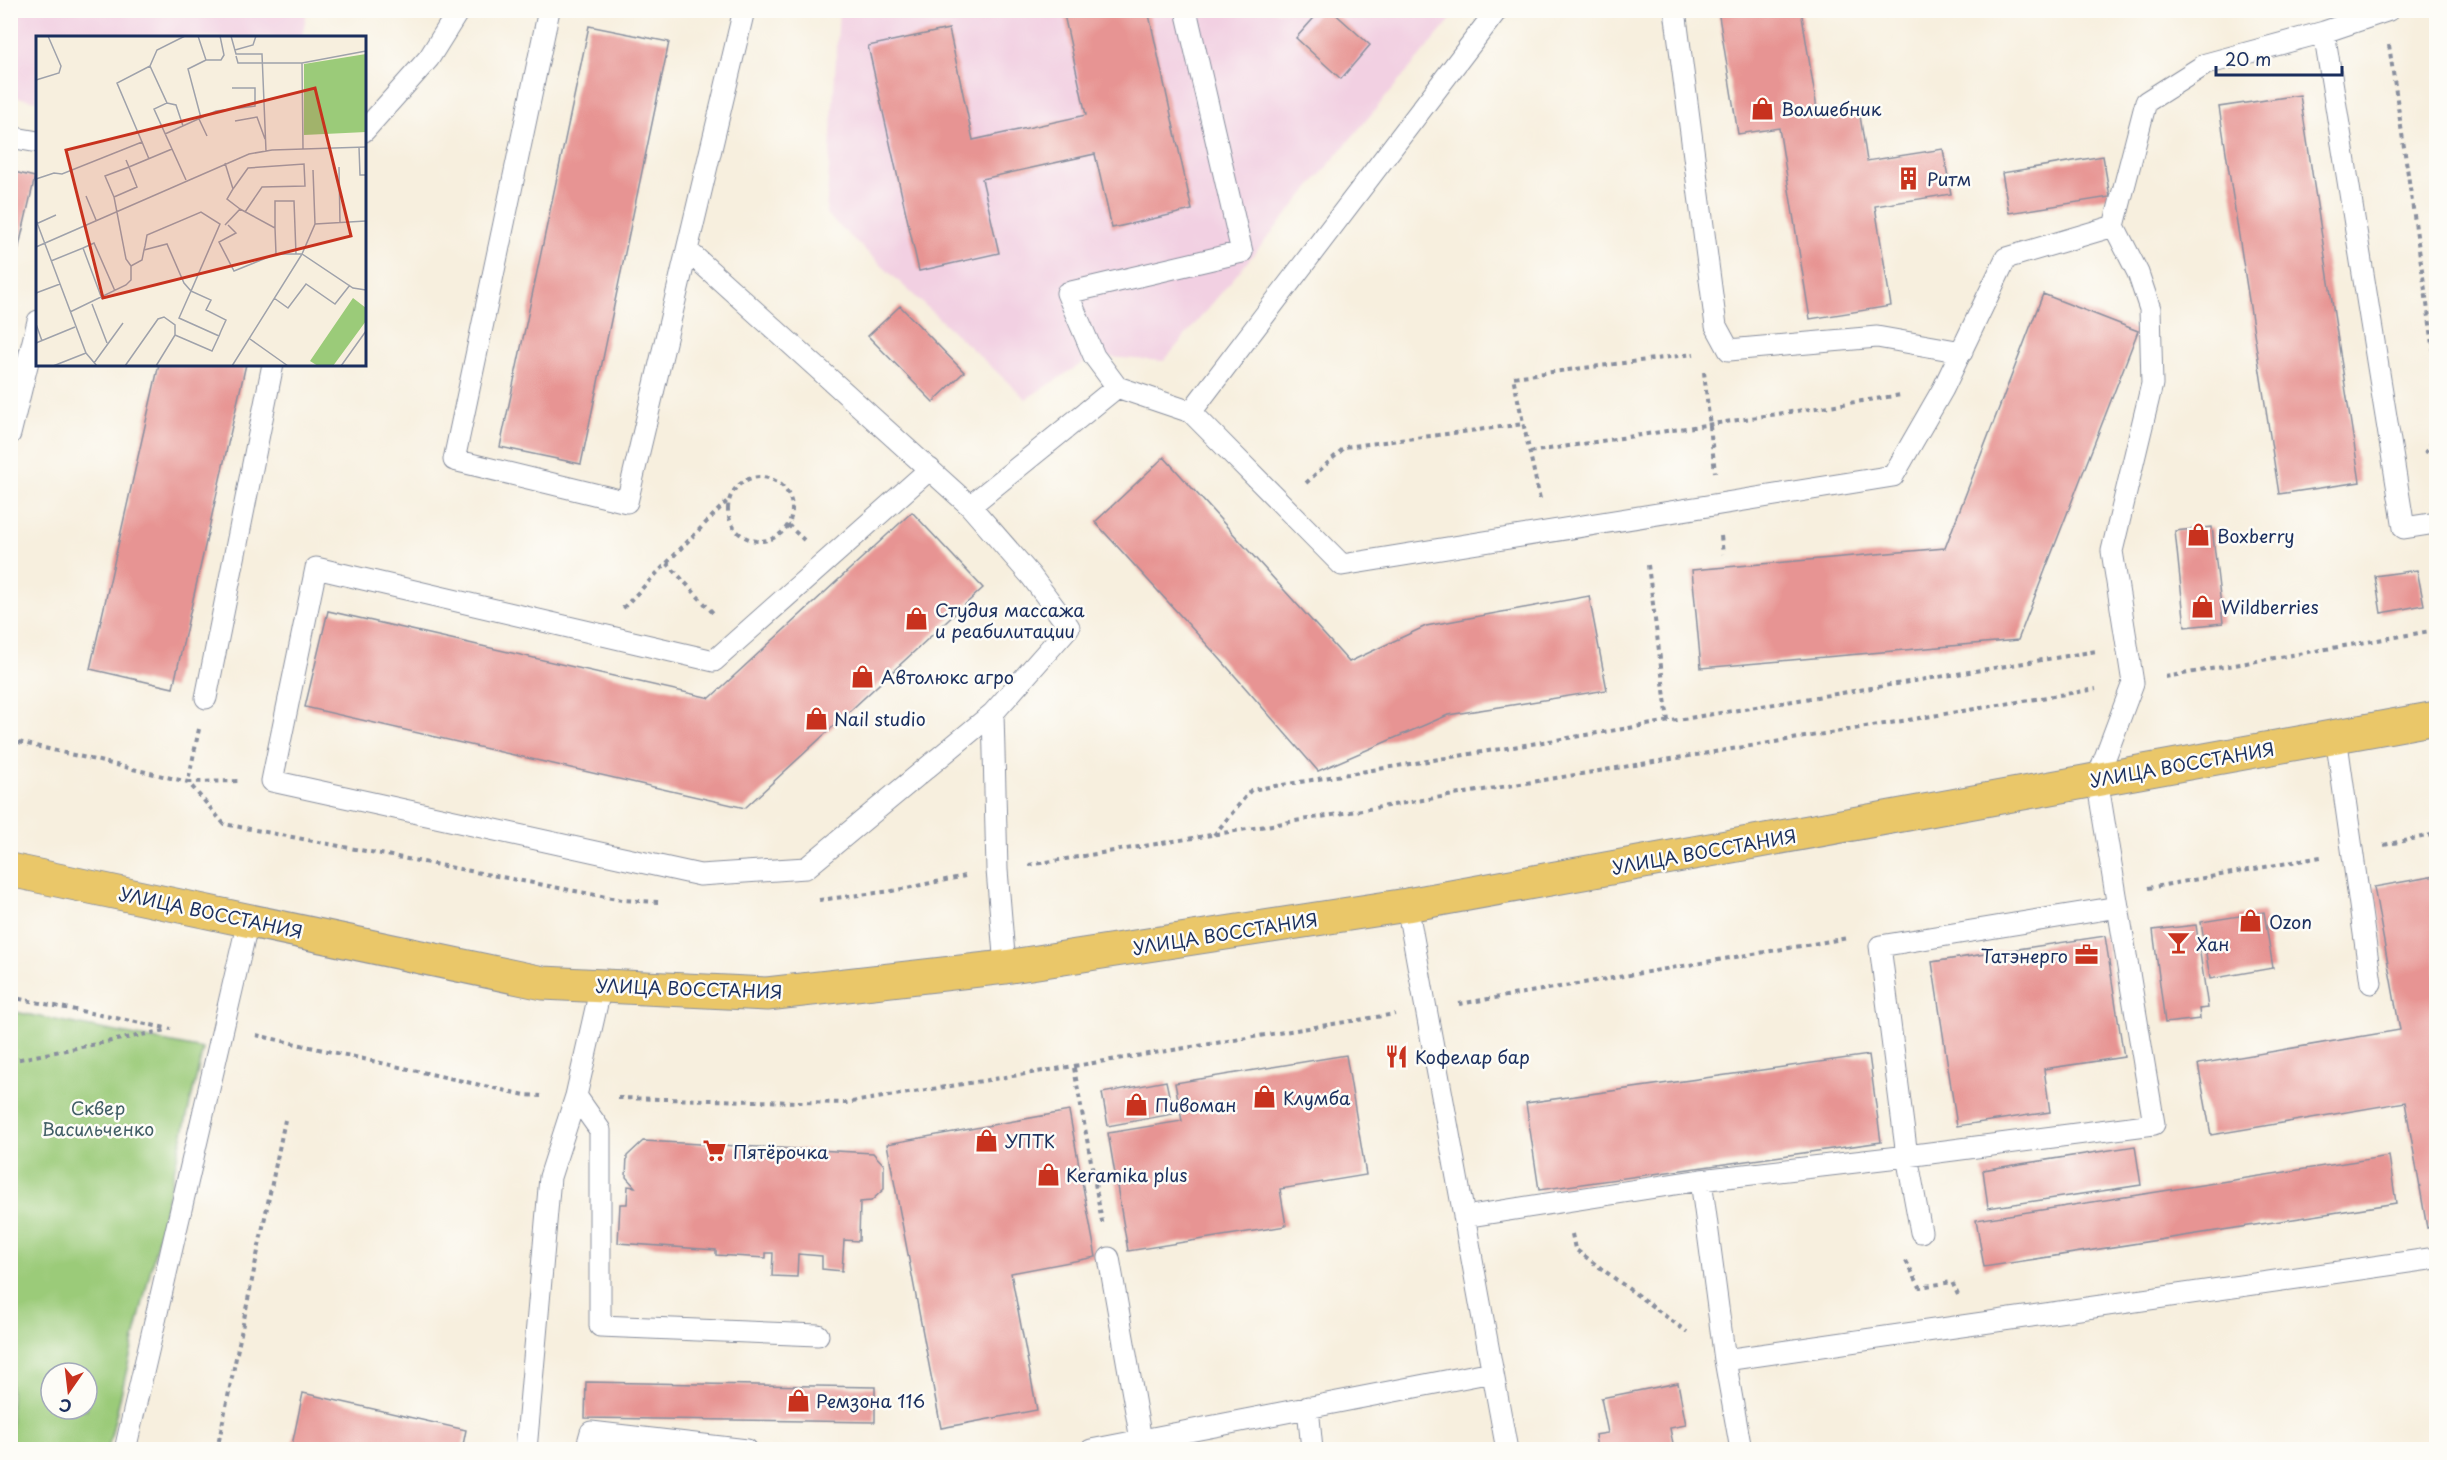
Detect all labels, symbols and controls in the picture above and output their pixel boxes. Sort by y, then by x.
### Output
inset map [36,36,366,366]
scale bar [2216,39,2342,77]
text: 20 m [2225,45,2271,72]
shop icon: Волшебник [1750,95,1776,121]
place label: Волшебник [1781,95,1882,122]
building icon: Ритм [1896,165,1922,191]
place label: Ритм [1927,165,1971,192]
shop icon: Boxberry [2186,522,2212,548]
place label: Boxberry [2217,522,2295,549]
shop icon: Wildberries [2190,593,2216,619]
place label: Wildberries [2221,593,2319,620]
place label: Студия массажа и реабилитации [935,596,1085,644]
shop icon: Студия массажа и реабилитации [904,606,930,632]
shop icon: Автолюкс агро [850,663,876,689]
place label: Автолюкс агро [881,663,1014,690]
shop icon: Nail studio [803,705,829,731]
place label: Nail studio [834,705,926,732]
street label: УЛИЦА ВОССТАНИЯ [2088,734,2276,794]
street label: УЛИЦА ВОССТАНИЯ [1610,821,1798,881]
street label: УЛИЦА ВОССТАНИЯ [117,879,305,945]
street label: УЛИЦА ВОССТАНИЯ [1131,905,1319,961]
shop icon: Ozon [2238,908,2264,934]
place label: Ozon [2269,908,2312,935]
bar icon: Хан [2165,930,2191,956]
place label: Хан [2196,930,2229,957]
place label: Татэнерго [1981,942,2068,969]
office icon: Татэнерго [2073,942,2099,968]
street label: УЛИЦА ВОССТАНИЯ [595,971,783,1005]
restaurant icon: Кофелар бар [1384,1043,1410,1069]
place label: Кофелар бар [1415,1043,1530,1070]
shop icon: Клумба [1252,1084,1278,1110]
place label: Клумба [1283,1084,1351,1111]
shop icon: Пивоман [1124,1091,1150,1117]
place label: Пивоман [1155,1091,1236,1118]
park label: Сквер Васильченко [42,1094,154,1142]
shop icon: УПТК [974,1127,1000,1153]
place label: УПТК [1005,1127,1055,1154]
supermarket icon: Пятёрочка [702,1138,728,1164]
place label: Пятёрочка [733,1138,829,1165]
shop icon: Keramika plus [1035,1161,1061,1187]
place label: Keramika plus [1066,1161,1187,1188]
north arrow [39,1361,99,1421]
shop icon: Ремзона 116 [785,1387,811,1413]
place label: Ремзона 116 [816,1387,925,1414]
text: С [56,1393,74,1420]

